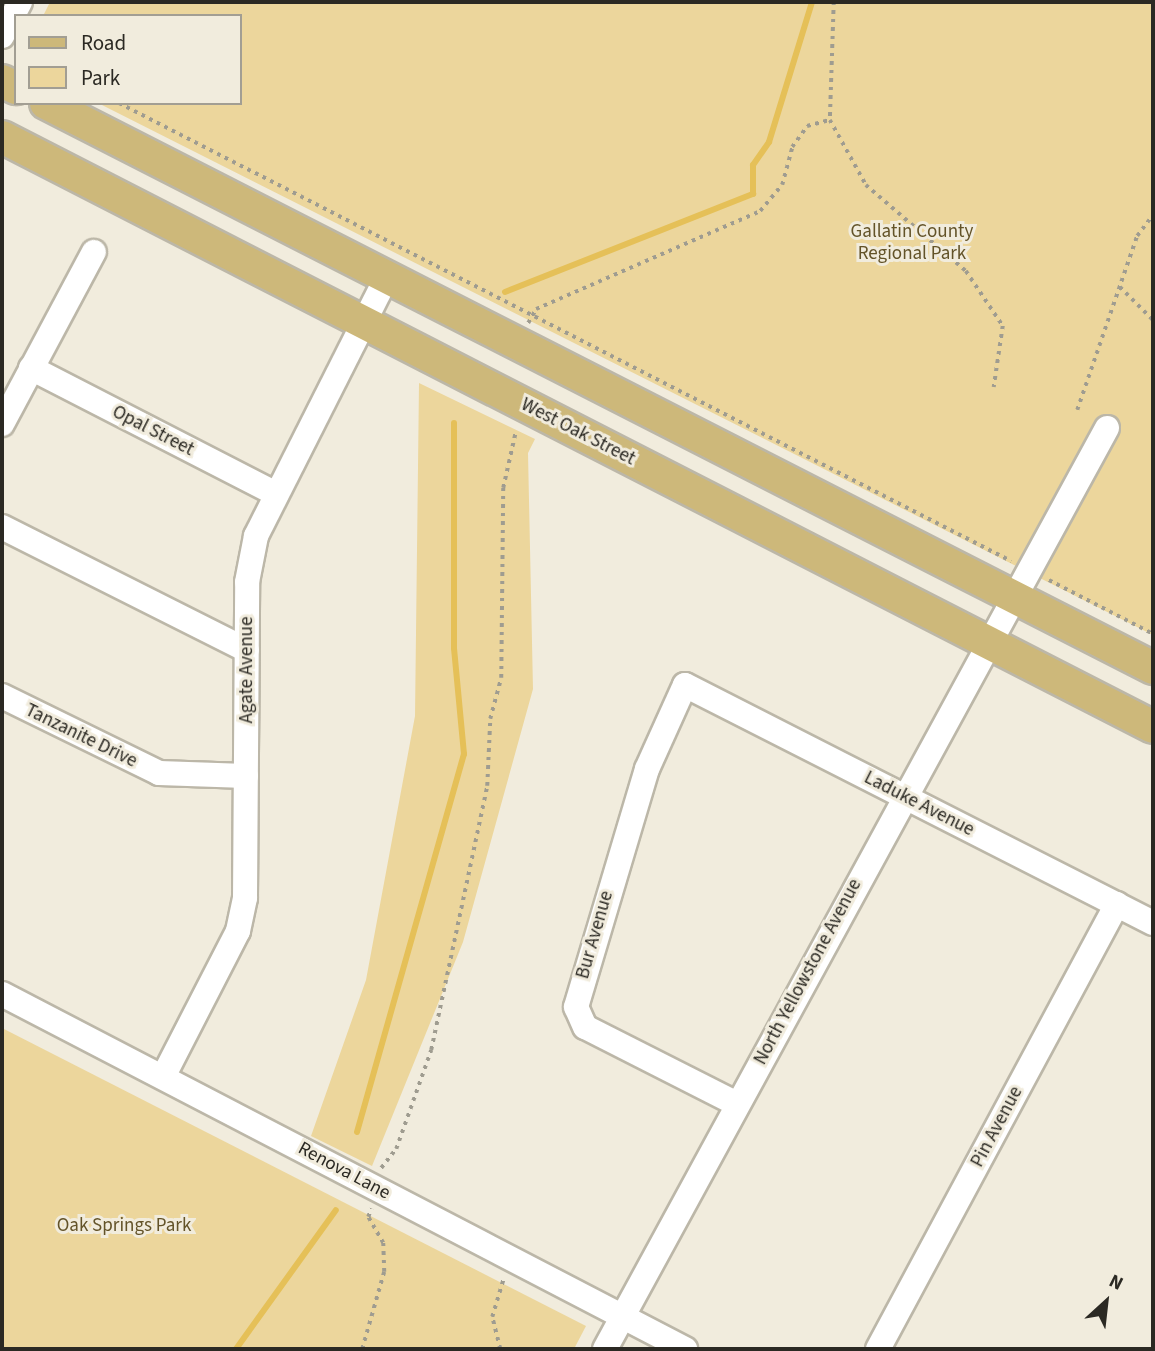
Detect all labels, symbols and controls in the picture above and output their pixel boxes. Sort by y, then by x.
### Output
legend [14,14,242,105]
text: Road [81,28,126,58]
text: Park [81,63,120,93]
park label: Gallatin County Regional Park [851,221,973,265]
street label: West Oak Street [517,393,639,471]
street label: Opal Street [108,401,198,461]
street label: Agate Avenue [236,617,258,723]
street label: Tanzanite Drive [21,699,141,773]
street label: Laduke Avenue [860,766,978,842]
street label: North Yellowstone Avenue [749,875,867,1069]
street label: Bur Avenue [572,888,618,982]
street label: Pin Avenue [966,1083,1028,1171]
street label: Renova Lane [294,1137,394,1205]
park label: Oak Springs Park [57,1215,191,1237]
north arrow [1071,1267,1141,1337]
text: N [1104,1268,1128,1298]

